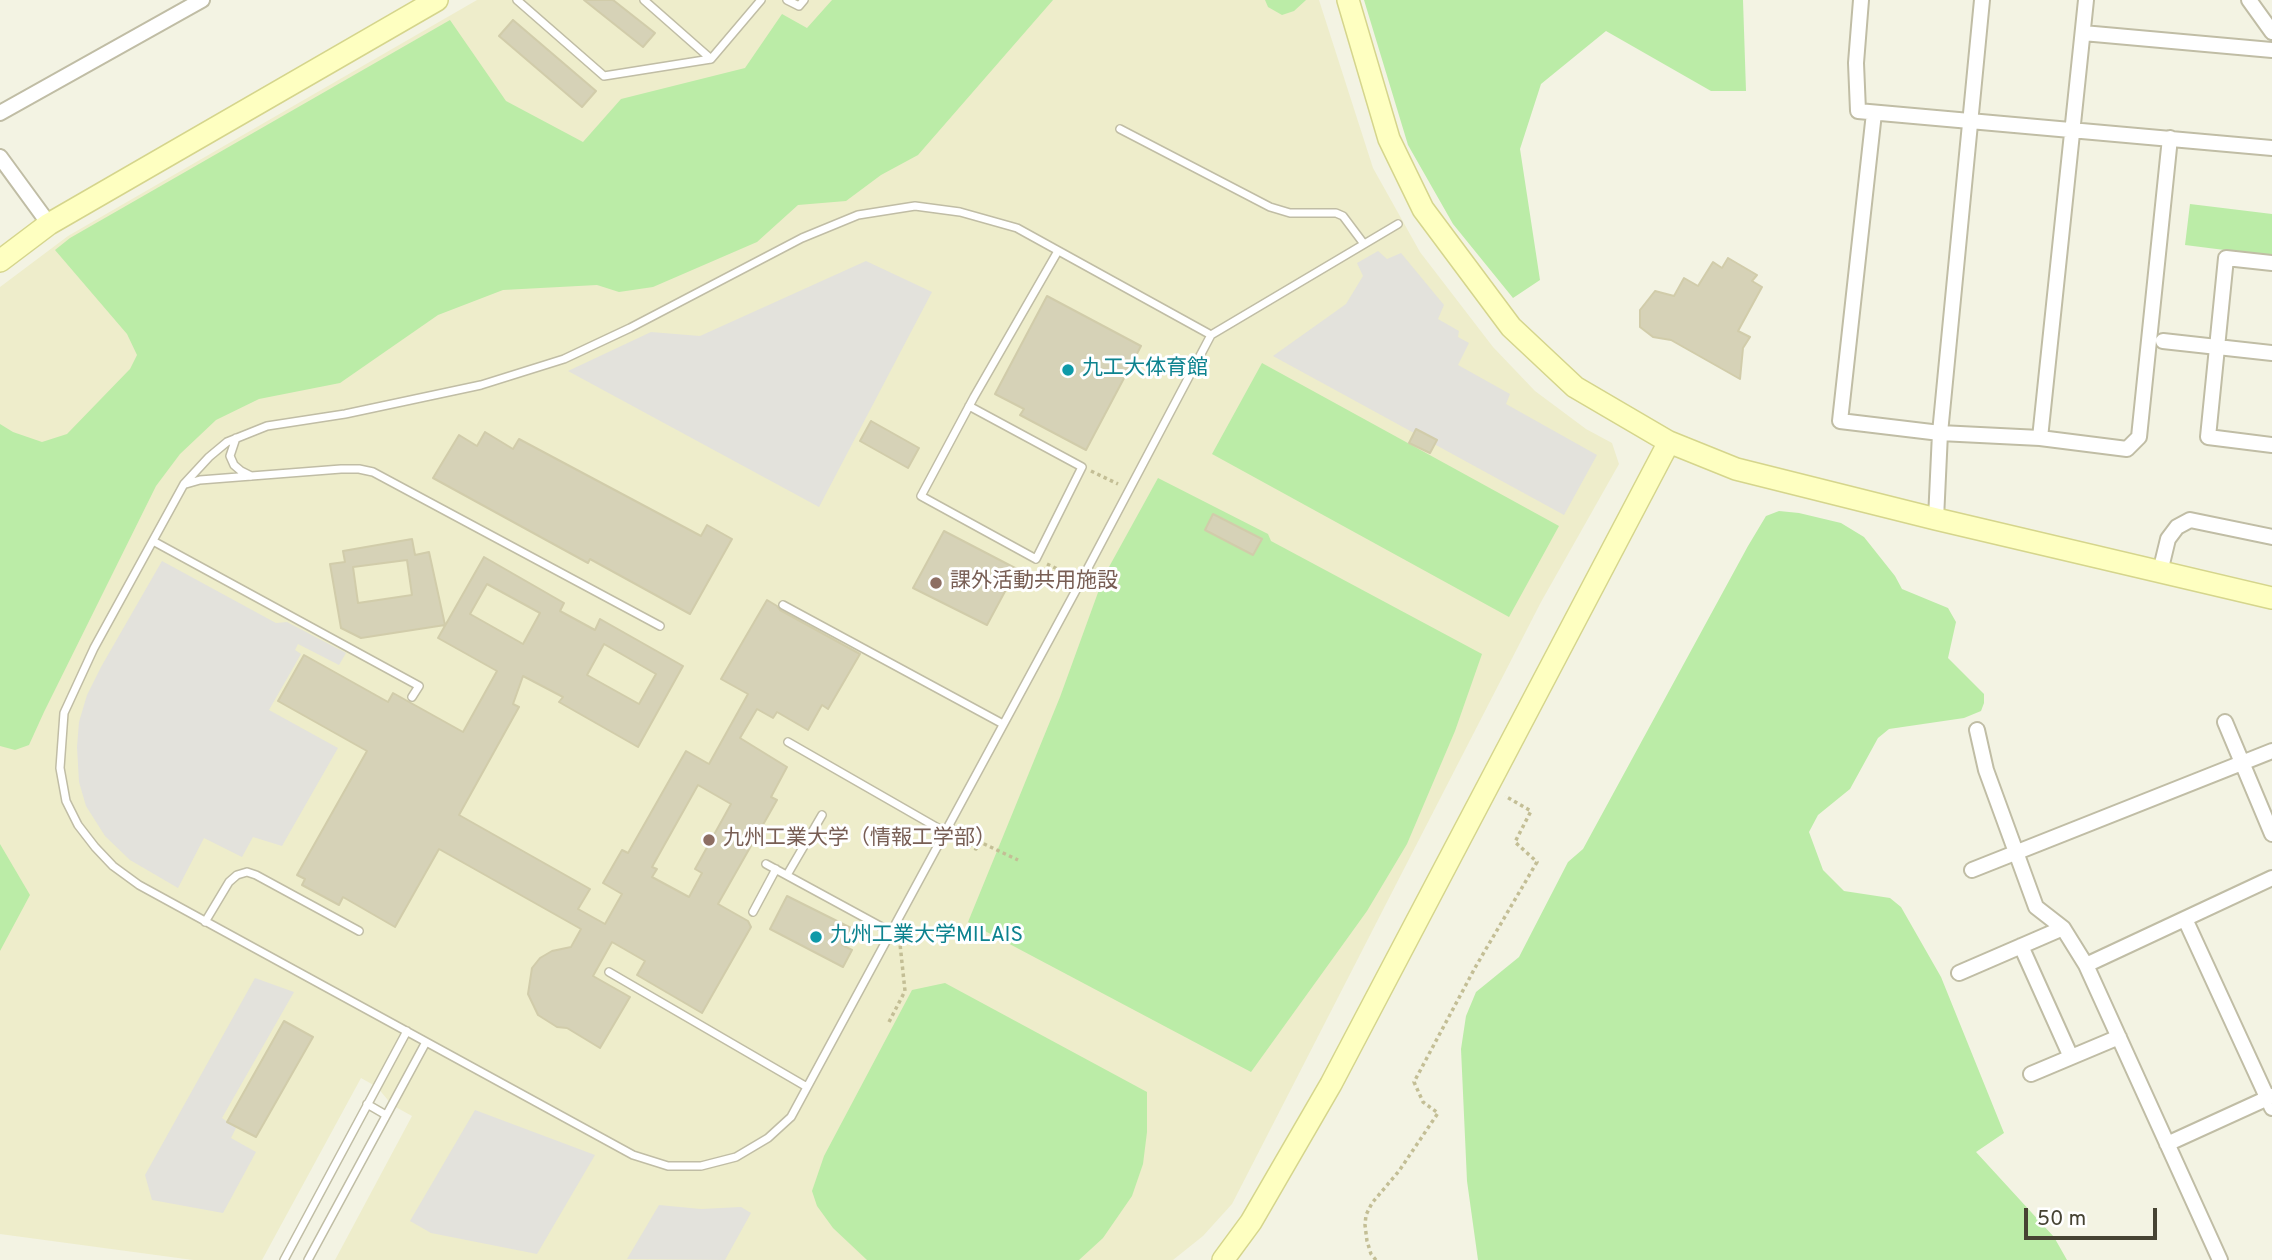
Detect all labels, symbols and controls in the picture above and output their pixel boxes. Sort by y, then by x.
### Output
place label: 九工大体育館 [1082,357,1208,383]
marker: 九工大体育館 [1060,362,1076,378]
place label: 課外活動共用施設 [950,570,1118,596]
marker: 課外活動共用施設 [928,575,944,591]
place label: 九州工業大学（情報工学部） [723,827,996,853]
marker: 九州工業大学（情報工学部） [701,832,717,848]
place label: 九州工業大学MILAIS [830,924,1023,950]
marker: 九州工業大学MILAIS [808,929,824,945]
scale bar [2027,1194,2160,1238]
text: 50 m [2037,1206,2086,1233]

